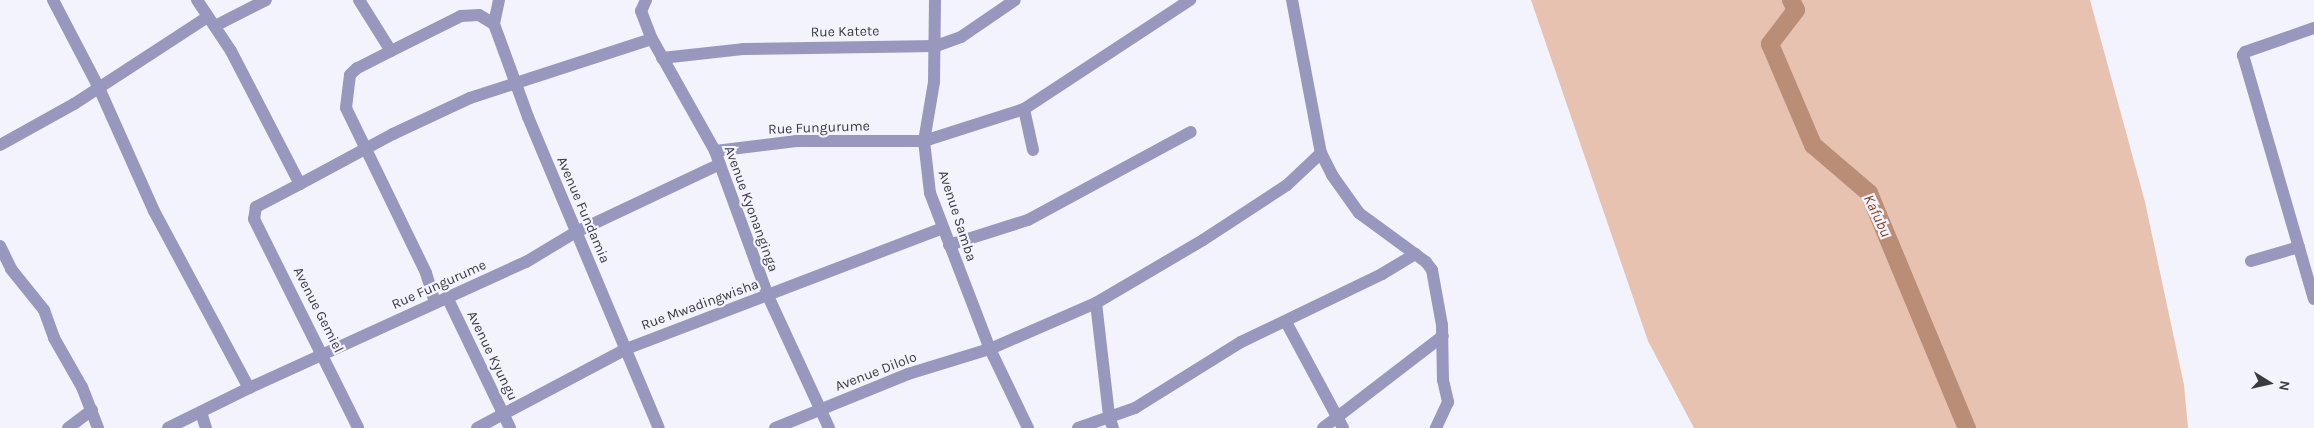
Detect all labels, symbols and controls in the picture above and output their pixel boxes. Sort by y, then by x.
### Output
street label: Rue Katete [811,23,879,41]
street label: Rue Fungurume [768,118,870,138]
street label: Avenue Kyonanginga [720,144,782,274]
street label: Avenue Fundamia [553,154,613,266]
street label: Avenue Samba [934,168,980,264]
water label: Kafubu [1859,192,1895,240]
street label: Rue Fungurume [389,257,489,313]
street label: Avenue Gemiel [289,264,347,356]
street label: Rue Mwadingwisha [639,276,761,334]
street label: Avenue Kyungu [463,308,521,404]
street label: Avenue Dilolo [833,349,919,395]
north arrow [2244,358,2294,408]
text: N [2275,379,2294,392]

